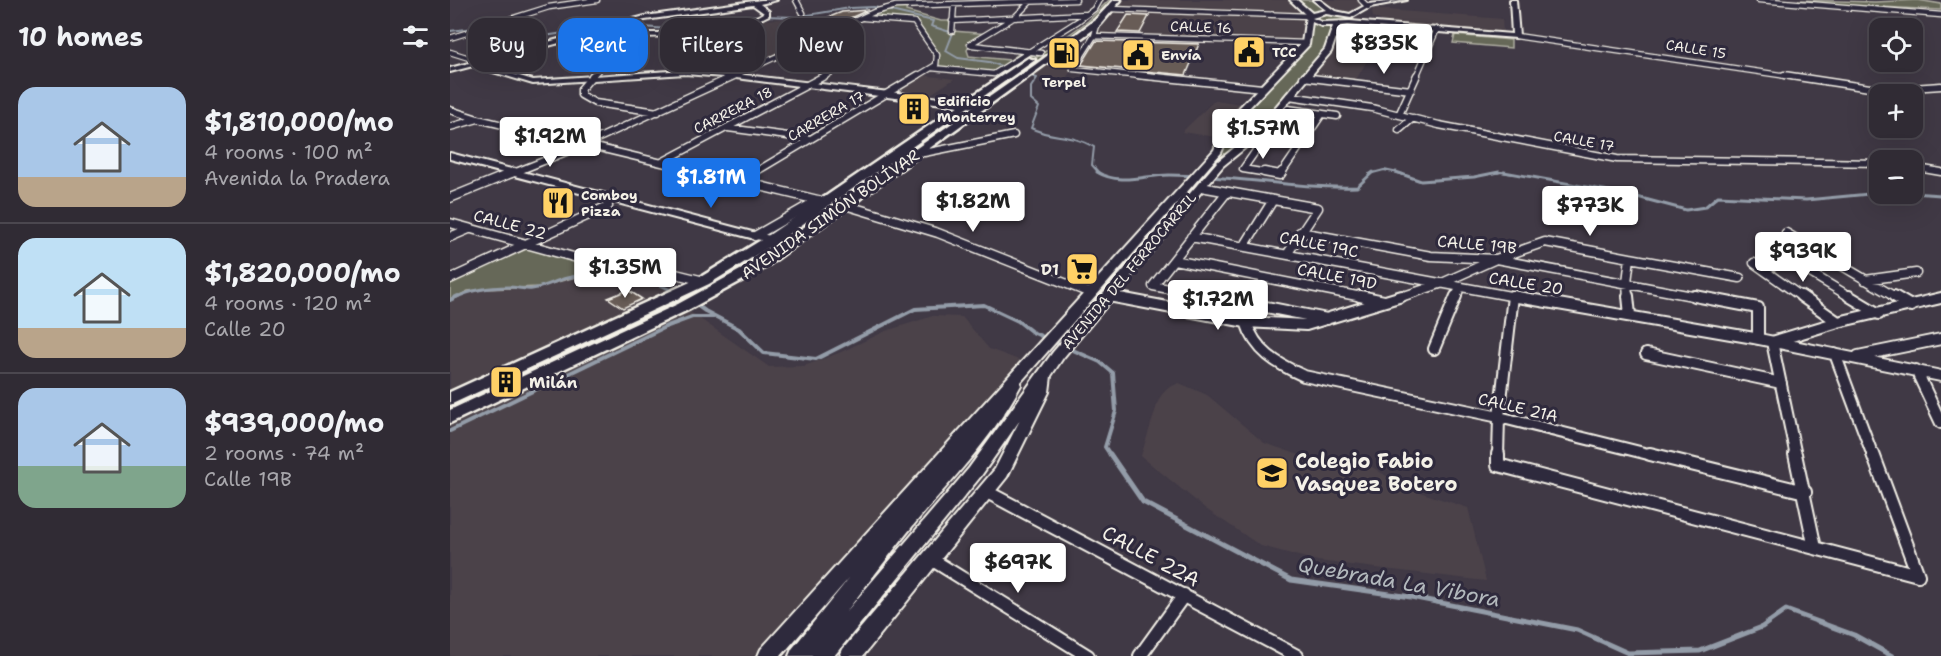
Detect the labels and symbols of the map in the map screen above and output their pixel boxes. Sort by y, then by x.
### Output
street label: CALLE 16 [1170,17,1232,37]
pin: $835K [1342,24,1426,75]
public building icon: TCC [1231,34,1267,70]
fuel station icon: Terpel [1046,35,1082,71]
street label: CALLE 15 [1665,35,1727,63]
public building icon: Envía [1120,37,1156,73]
place label: TCC [1272,43,1297,61]
place label: Envía [1161,46,1202,64]
place label: Terpel [1042,73,1086,91]
street label: CARRERA 18 [690,82,776,138]
street label: CARRERA 17 [784,87,868,145]
building icon: Edificio Monterrey [896,91,932,127]
place label: Edificio Monterrey [937,92,1016,126]
pin: $1.57M [1214,109,1312,160]
pin: $1.92M [501,117,599,168]
street label: CALLE 17 [1552,127,1616,155]
street label: AVENIDA SIMÓN BOLÍVAR [737,145,923,284]
pin: $1.81M [662,158,760,209]
pin: $1.82M [924,182,1022,233]
restaurant icon: Comboy Pizza [540,185,576,221]
place label: Comboy Pizza [581,186,638,220]
pin: $773K [1548,186,1632,237]
street label: AVENIDA DEL FERROCARRIL [1058,189,1200,353]
street label: CALLE 22 [471,205,549,244]
street label: CALLE 19C [1278,227,1360,262]
street label: CALLE 19B [1436,231,1518,258]
pin: $939K [1761,232,1845,283]
pin: $1.35M [576,248,674,299]
supermarket icon: D1 [1064,251,1100,287]
street label: CALLE 19D [1295,258,1379,295]
place label: D1 [1041,259,1059,280]
street label: CALLE 20 [1487,267,1565,300]
pin: $1.72M [1169,280,1267,331]
building icon: Milán [488,364,524,400]
place label: Milán [529,372,578,393]
street label: CALLE 21A [1476,388,1560,427]
place label: Colegio Fabio Vasquez Botero [1295,448,1457,497]
school or university icon: Colegio Fabio Vasquez Botero [1254,455,1290,491]
street label: CALLE 22A [1098,519,1204,593]
pin: $697K [976,543,1060,594]
water label: Quebrada La Vibora [1296,550,1502,614]

